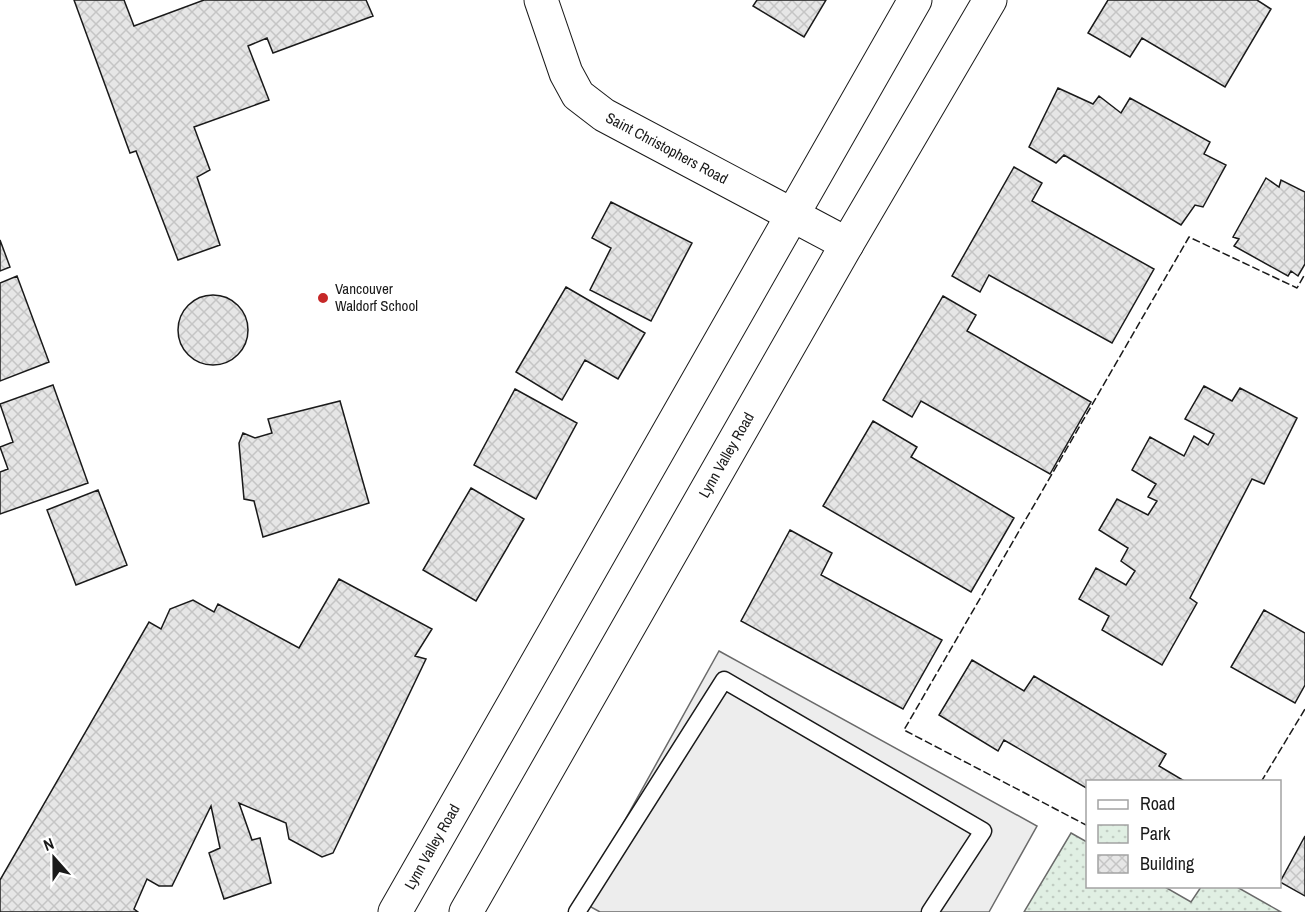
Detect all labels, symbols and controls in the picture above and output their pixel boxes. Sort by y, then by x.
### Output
street label: Saint Christophers Road [602,107,732,189]
place label: Vancouver Waldorf School [335,278,418,316]
marker: Vancouver Waldorf School [316,291,330,305]
street label: Lynn Valley Road [693,408,759,501]
legend [1086,780,1281,888]
text: Road [1140,791,1175,816]
street label: Lynn Valley Road [399,800,464,893]
text: Park [1140,821,1171,846]
north arrow [24,828,84,888]
text: N [40,832,57,856]
text: Building [1140,851,1195,876]

